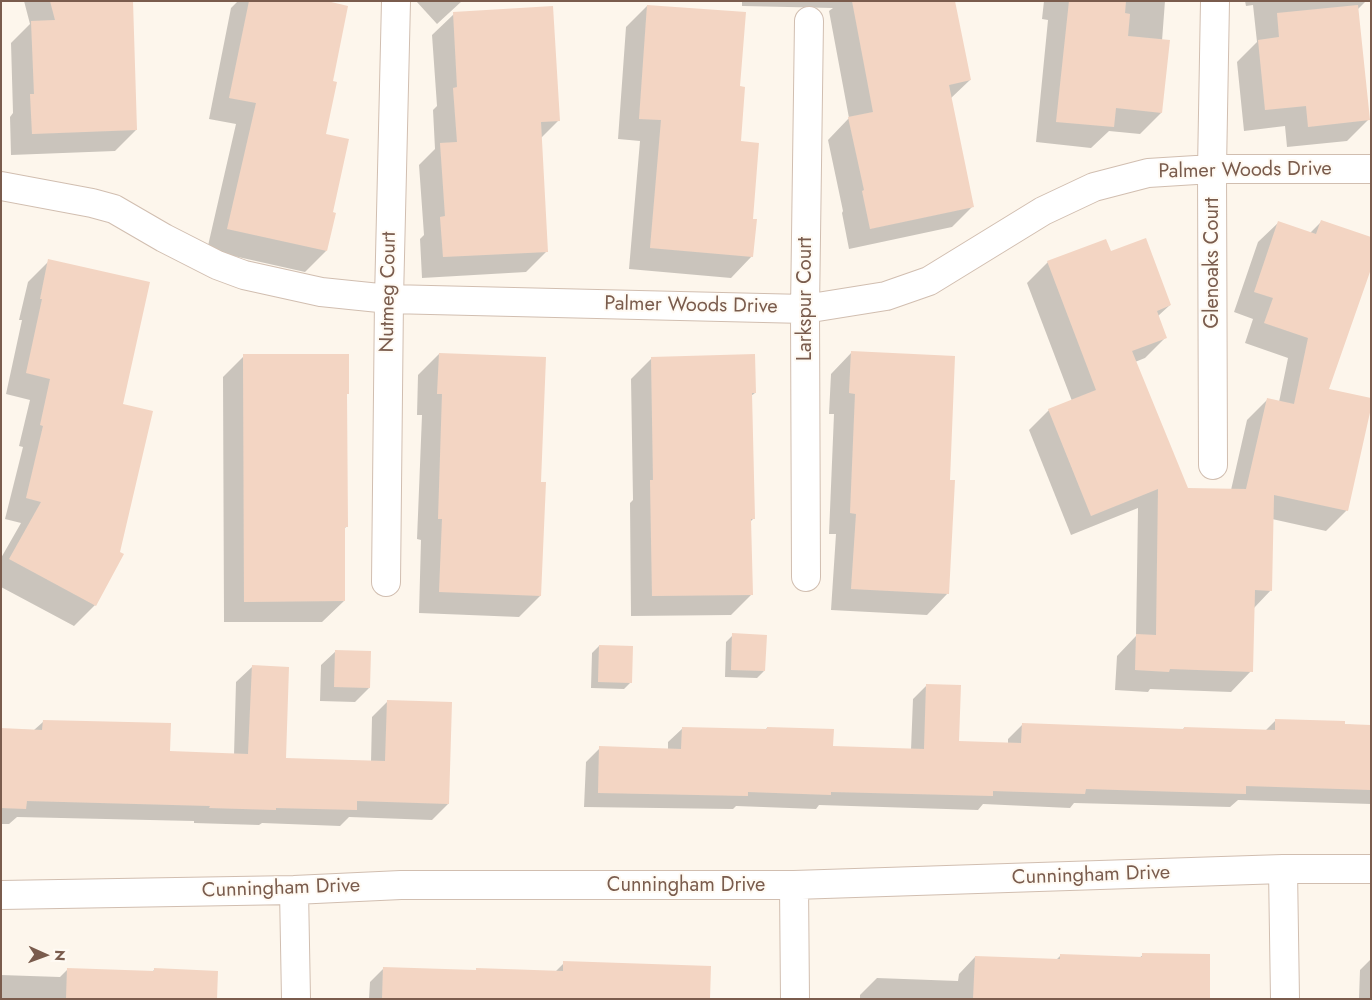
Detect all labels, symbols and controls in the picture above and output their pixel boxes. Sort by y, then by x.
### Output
street label: Palmer Woods Drive [1158,157,1332,185]
street label: Glenoaks Court [1201,197,1225,329]
street label: Nutmeg Court [376,231,402,353]
street label: Larkspur Court [794,237,818,361]
street label: Palmer Woods Drive [604,292,778,320]
street label: Cunningham Drive [1011,861,1171,891]
street label: Cunningham Drive [201,874,361,904]
street label: Cunningham Drive [607,874,765,898]
north arrow [20,930,70,980]
text: N [50,950,70,961]

